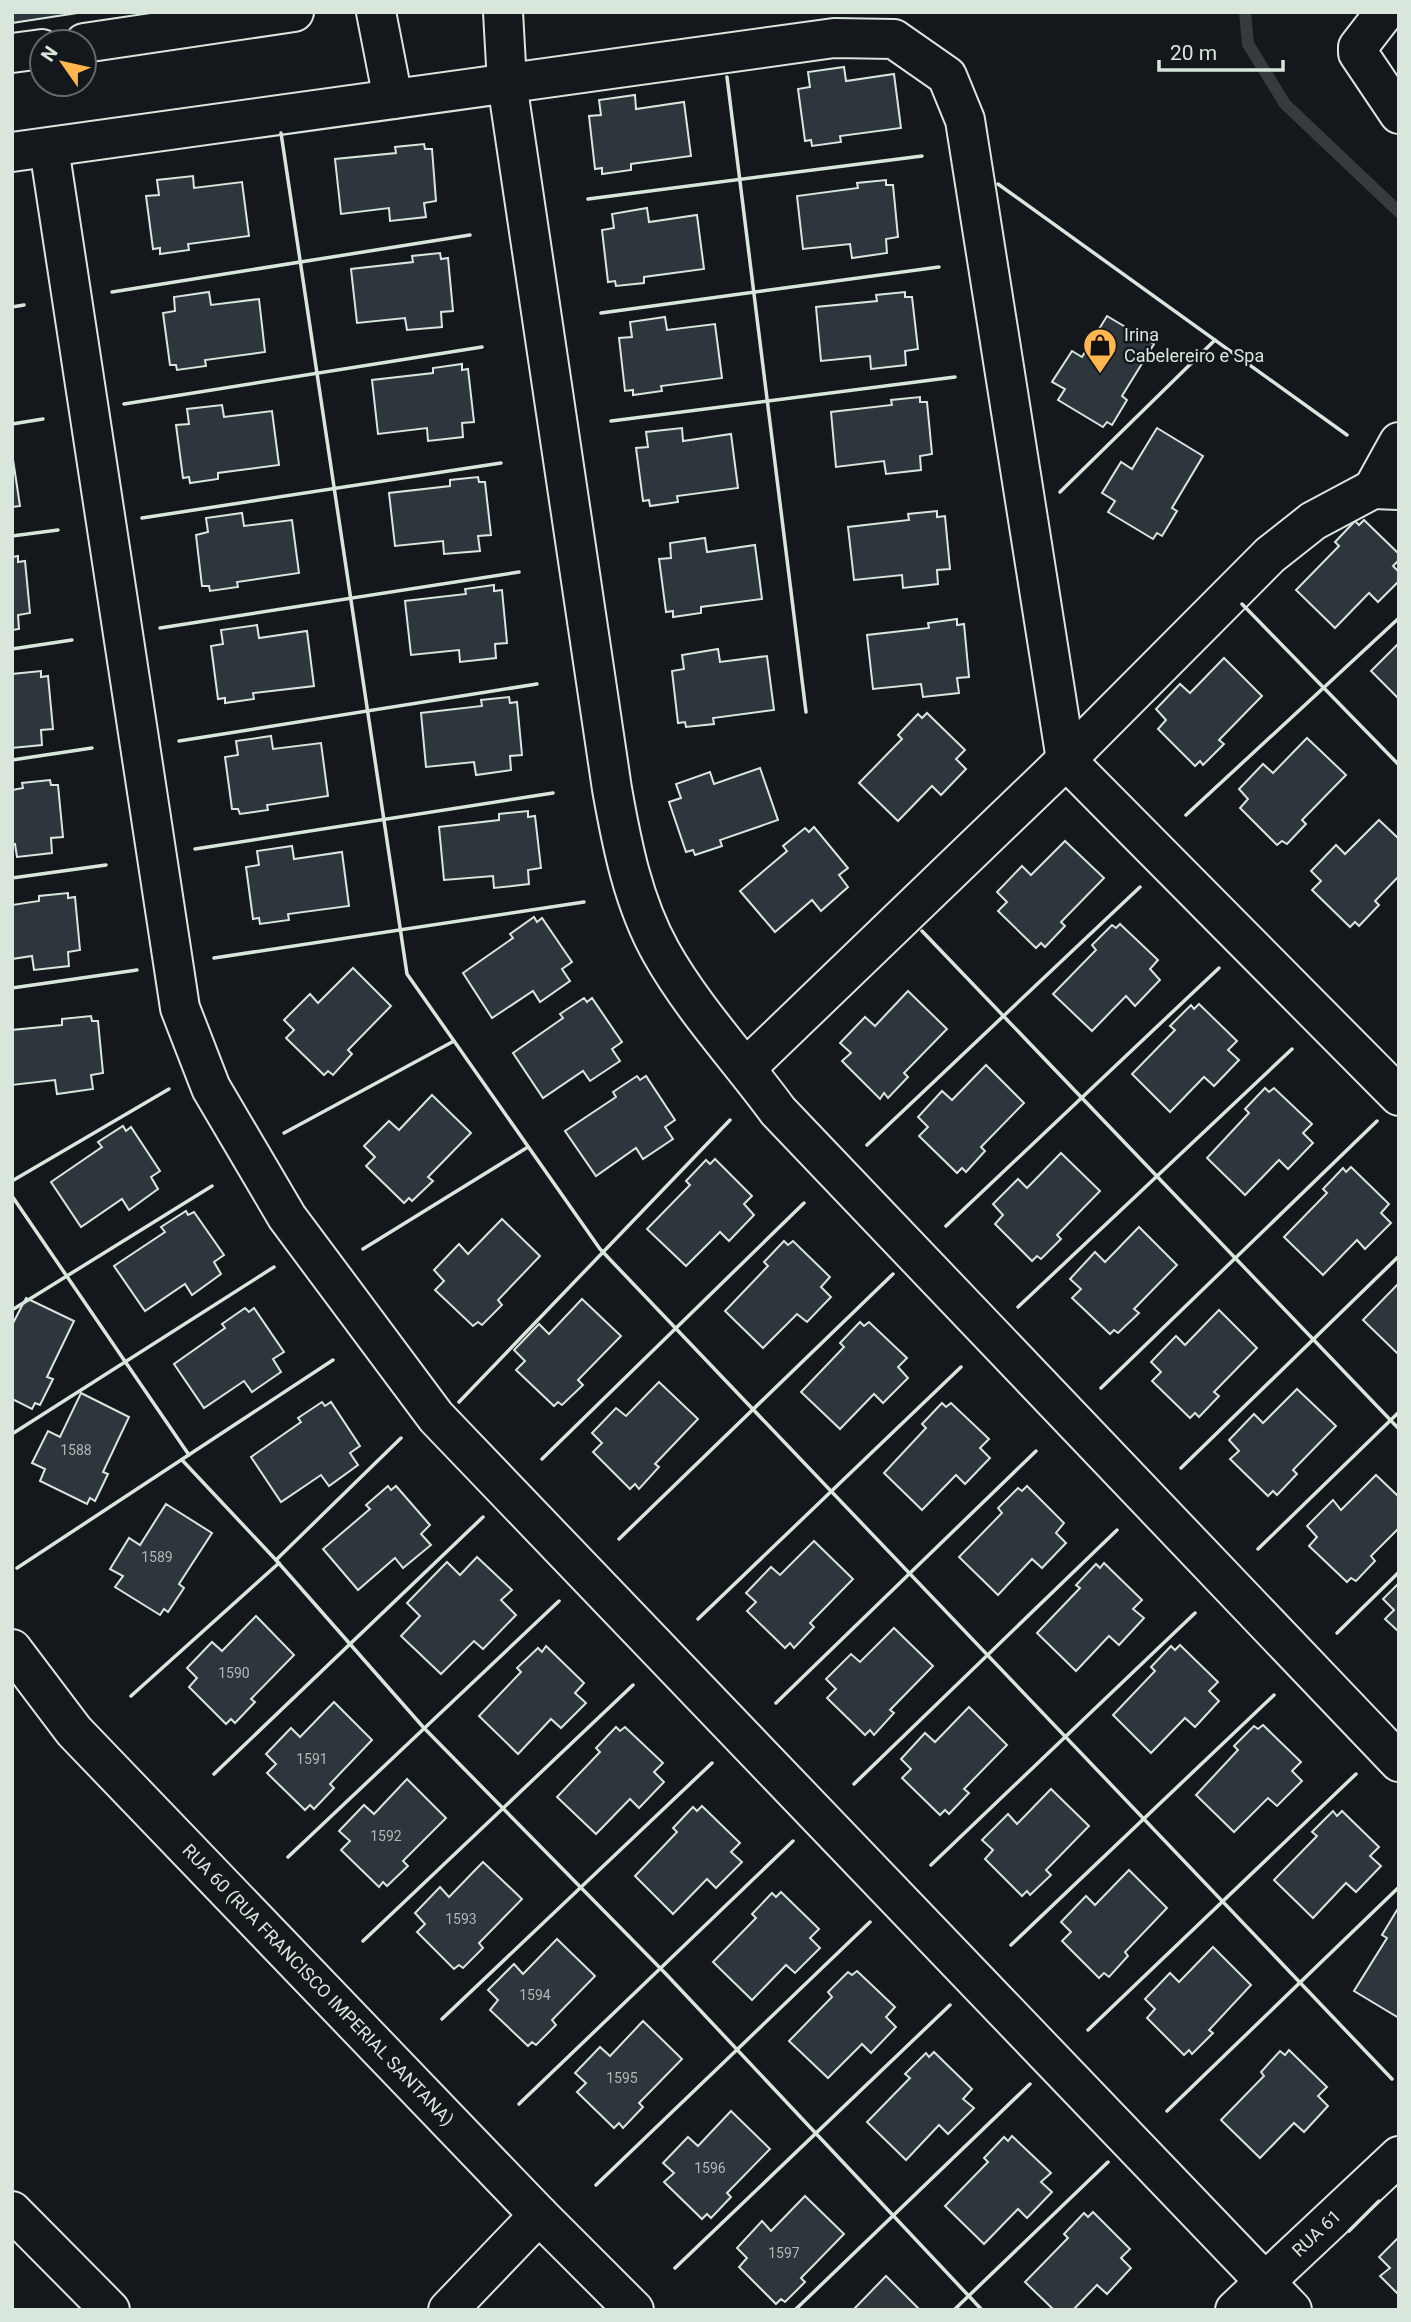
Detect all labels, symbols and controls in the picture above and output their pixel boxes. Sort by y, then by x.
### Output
north arrow [28,28,98,98]
scale bar [1159,28,1283,72]
text: 20 m [1170,41,1217,65]
text: N [36,42,63,66]
place label: Irina Cabelereiro e Spa [1124,324,1264,366]
shop icon: Irina Cabelereiro e Spa [1081,326,1119,375]
house number: 1588 [60,1442,92,1458]
house number: 1589 [141,1549,173,1565]
house number: 1590 [218,1665,250,1681]
house number: 1591 [296,1751,328,1767]
house number: 1592 [370,1828,402,1844]
street label: RUA 60 (RUA FRANCISCO IMPERIAL SANTANA) [178,1840,458,2130]
house number: 1593 [445,1911,477,1927]
house number: 1594 [519,1987,551,2003]
house number: 1595 [606,2070,638,2086]
house number: 1596 [694,2160,726,2176]
street label: RUA 61 [1288,2205,1345,2261]
house number: 1597 [768,2245,800,2261]

